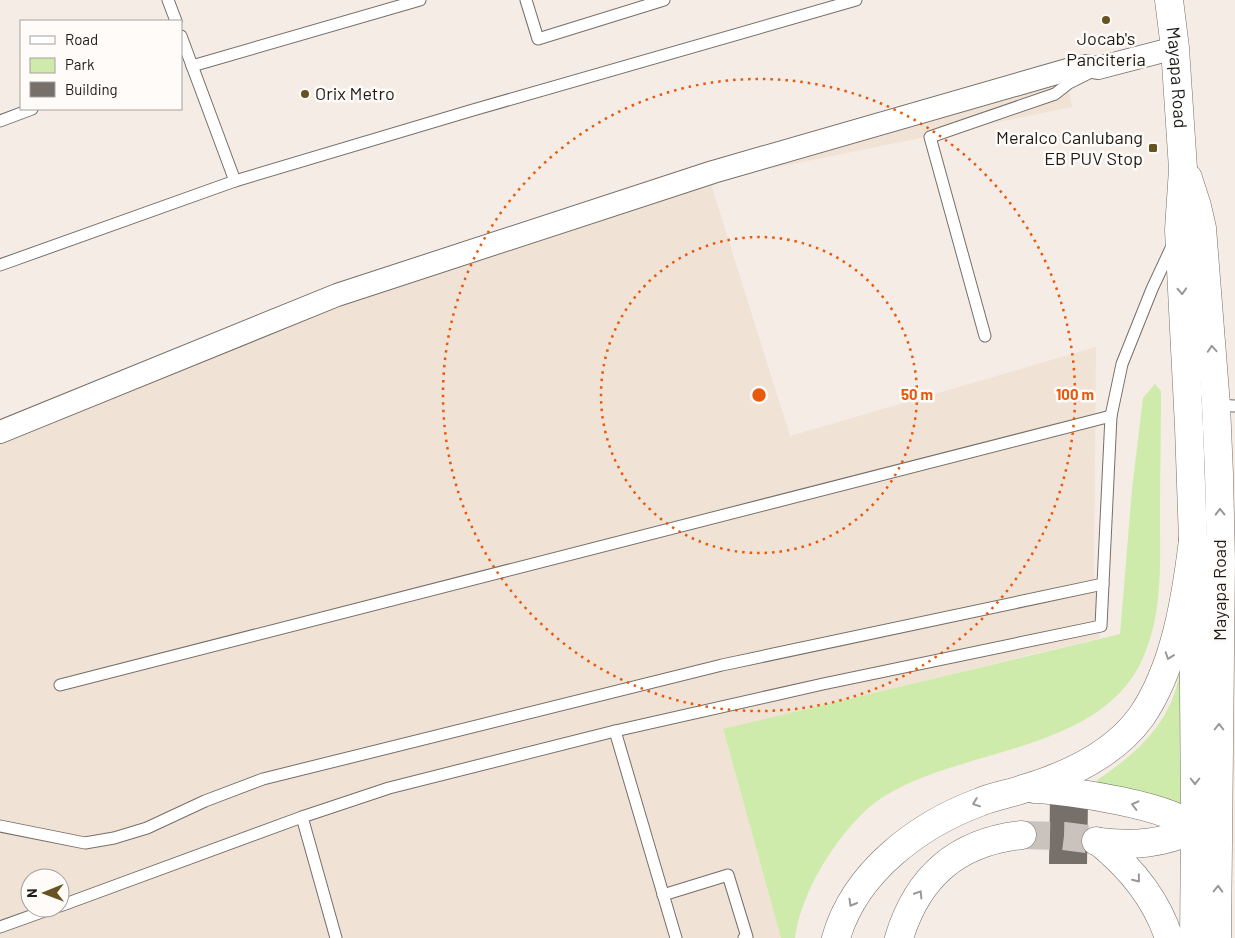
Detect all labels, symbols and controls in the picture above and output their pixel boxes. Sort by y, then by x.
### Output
marker: Jocab's Panciteria [1100,14,1112,26]
legend [20,20,182,110]
street label: Mayapa Road [1162,25,1192,129]
place label: Jocab's Panciteria [1066,27,1146,70]
text: Road [65,30,98,48]
text: Park [65,55,95,73]
text: Building [65,80,118,98]
place label: Orix Metro [315,82,395,104]
marker: Orix Metro [299,88,311,100]
place label: Meralco Canlubang EB PUV Stop [996,126,1143,169]
marker: Meralco Canlubang EB PUV Stop [1147,142,1159,154]
one-way arrow [1177,287,1188,295]
one-way arrow [1207,345,1218,353]
text: 50 m [901,385,933,403]
text: 100 m [1056,385,1094,403]
centre of rings [750,386,768,404]
one-way arrow [1214,508,1225,516]
street label: Mayapa Road [1208,539,1230,641]
one-way arrow [1165,652,1175,660]
one-way arrow [1214,723,1224,730]
one-way arrow [1189,778,1200,786]
one-way arrow [972,797,981,807]
one-way arrow [1130,800,1139,811]
north arrow [20,868,70,918]
one-way arrow [1132,873,1140,882]
one-way arrow [1212,885,1223,893]
text: N [23,888,40,898]
one-way arrow [913,890,922,899]
one-way arrow [848,897,858,906]

